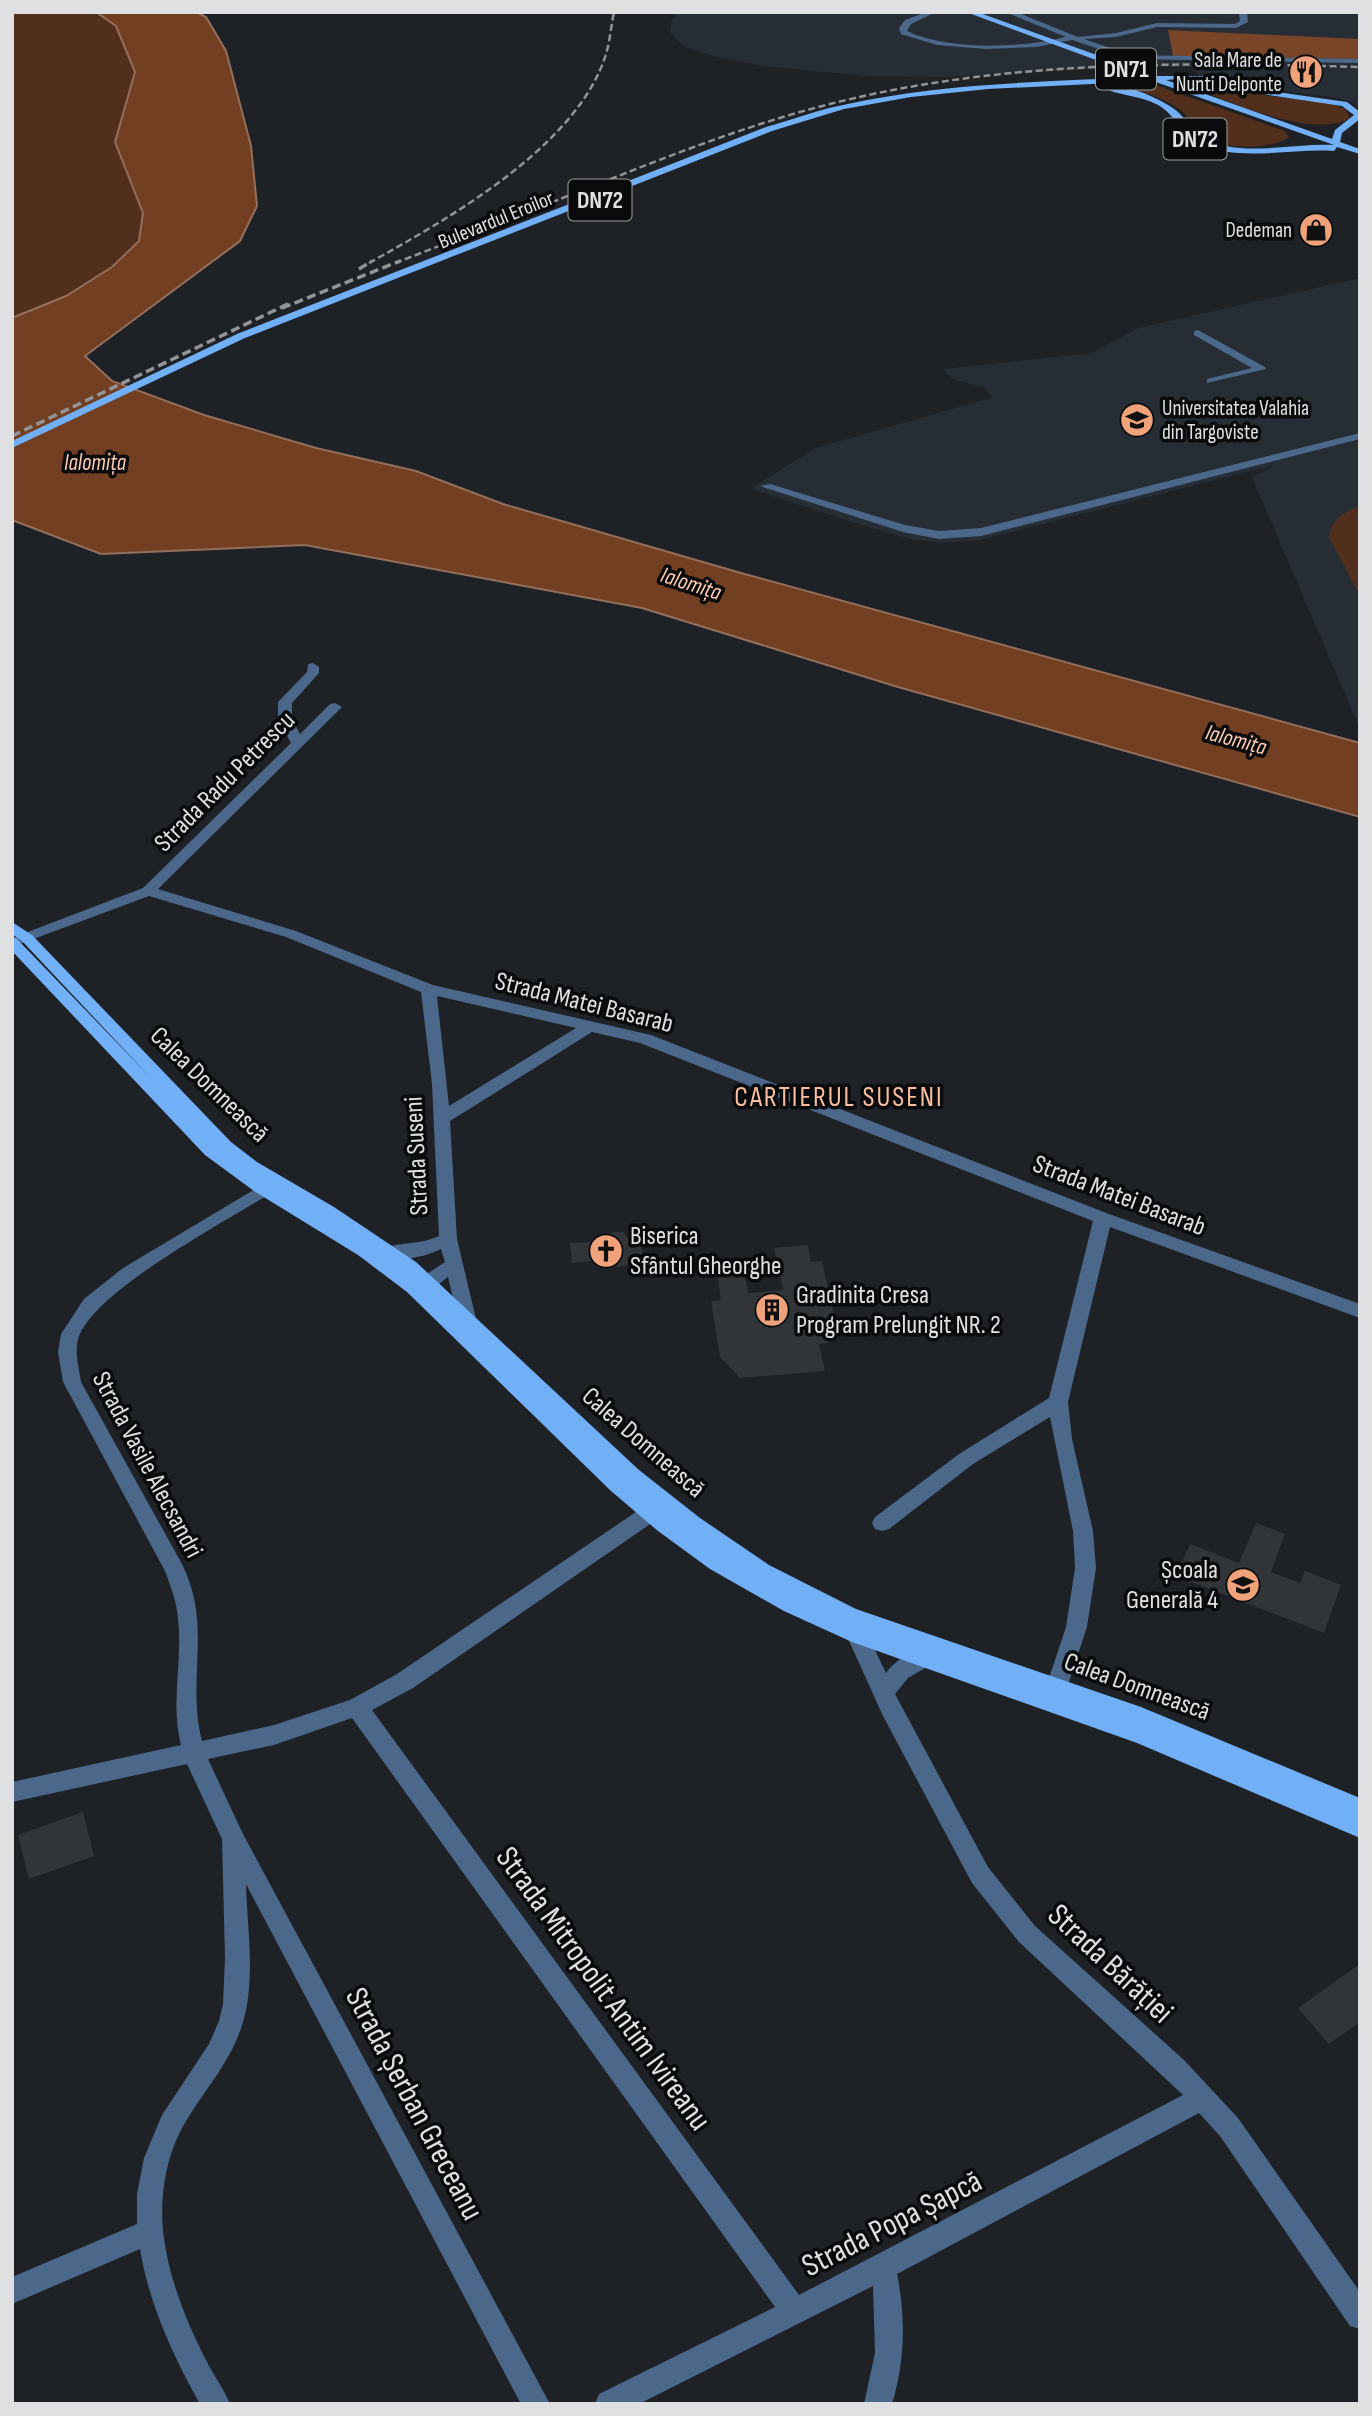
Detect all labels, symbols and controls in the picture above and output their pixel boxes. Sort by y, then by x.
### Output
road number: DN71 [1096,48,1156,90]
place label: Sala Mare de Nunti Delponte [1176,48,1282,97]
restaurant icon: Sala Mare de Nunti Delponte [1287,53,1325,91]
road number: DN72 [1164,119,1226,160]
road number: DN72 [568,180,632,220]
street label: Bulevardul Eroilor [435,186,557,254]
shop icon: Dedeman [1297,211,1335,249]
place label: Dedeman [1225,218,1292,243]
place label: Universitatea Valahia din Targoviste [1162,396,1309,445]
school or university icon: Universitatea Valahia din Targoviste [1118,401,1156,439]
water label: Ialomița [64,449,127,477]
water label: Ialomița [657,561,725,607]
street label: Strada Radu Petrescu [148,705,302,859]
water label: Ialomița [1202,718,1270,762]
street label: Strada Matei Basarab [492,966,676,1040]
street label: Calea Domnească [143,1021,275,1149]
district label: CARTIERUL SUSENI [734,1081,944,1114]
street label: Strada Suseni [398,1096,436,1216]
street label: Strada Matei Basarab [1028,1149,1210,1243]
place label: Biserica Sfântul Gheorghe [630,1221,782,1282]
church icon: Biserica Sfântul Gheorghe [587,1232,625,1270]
place label: Gradinita Cresa Program Prelungit NR. 2 [796,1280,1001,1341]
building icon: Gradinita Cresa Program Prelungit NR. 2 [753,1291,791,1329]
street label: Strada Vasile Alecsandri [85,1367,209,1563]
street label: Calea Domnească [575,1381,711,1505]
place label: Școala Generală 4 [1126,1555,1218,1616]
school or university icon: Școala Generală 4 [1224,1566,1262,1604]
street label: Calea Domnească [1060,1646,1214,1728]
street label: Strada Mitropolit Antim Ivireanu [487,1840,719,2138]
street label: Strada Bărăției [1039,1896,1181,2032]
street label: Strada Șerban Greceanu [336,1981,492,2227]
street label: Strada Popa Șapcă [796,2162,988,2286]

